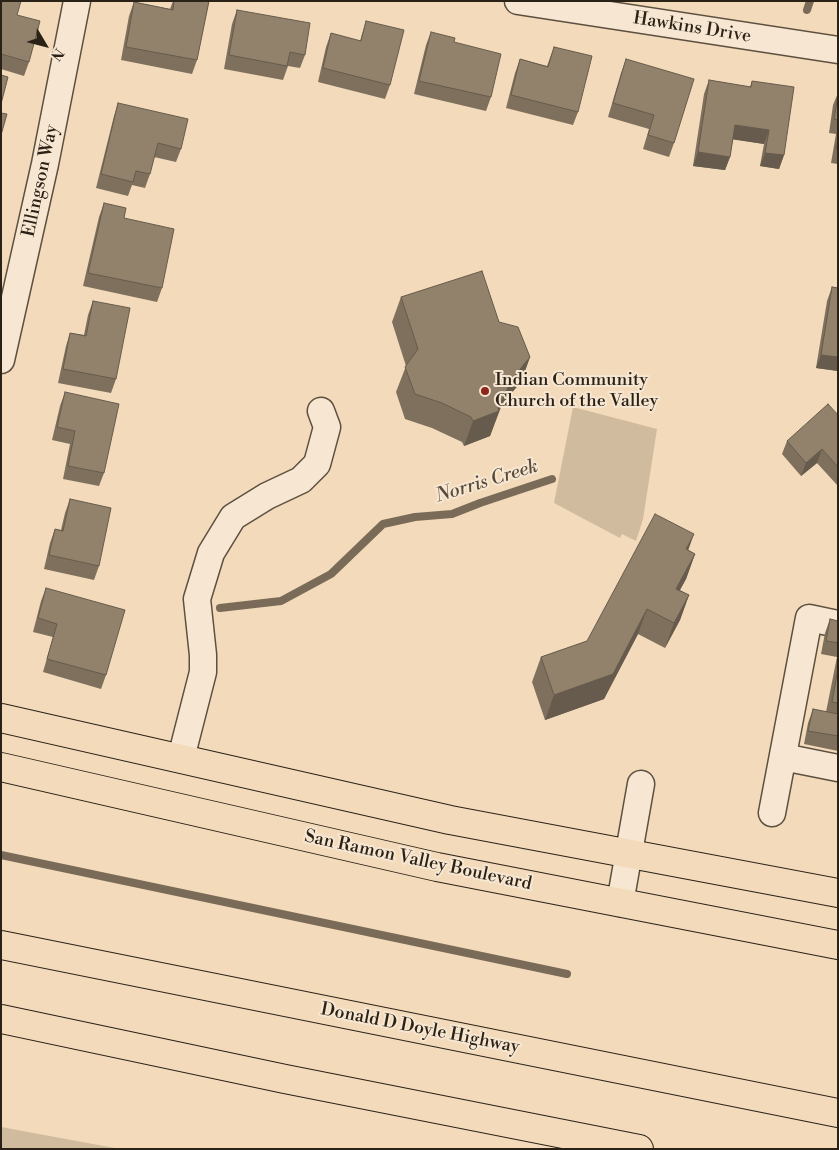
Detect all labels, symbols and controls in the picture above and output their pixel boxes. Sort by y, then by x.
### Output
street label: Hawkins Drive [631,8,753,48]
north arrow [20,20,70,70]
text: N [46,44,68,64]
street label: Ellingson Way [19,123,63,239]
place label: Indian Community Church of the Valley [495,370,658,412]
marker: Indian Community Church of the Valley [479,385,491,397]
water label: Norris Creek [433,456,541,508]
street label: San Ramon Valley Boulevard [302,826,534,896]
street label: Donald D Doyle Highway [319,999,521,1059]

